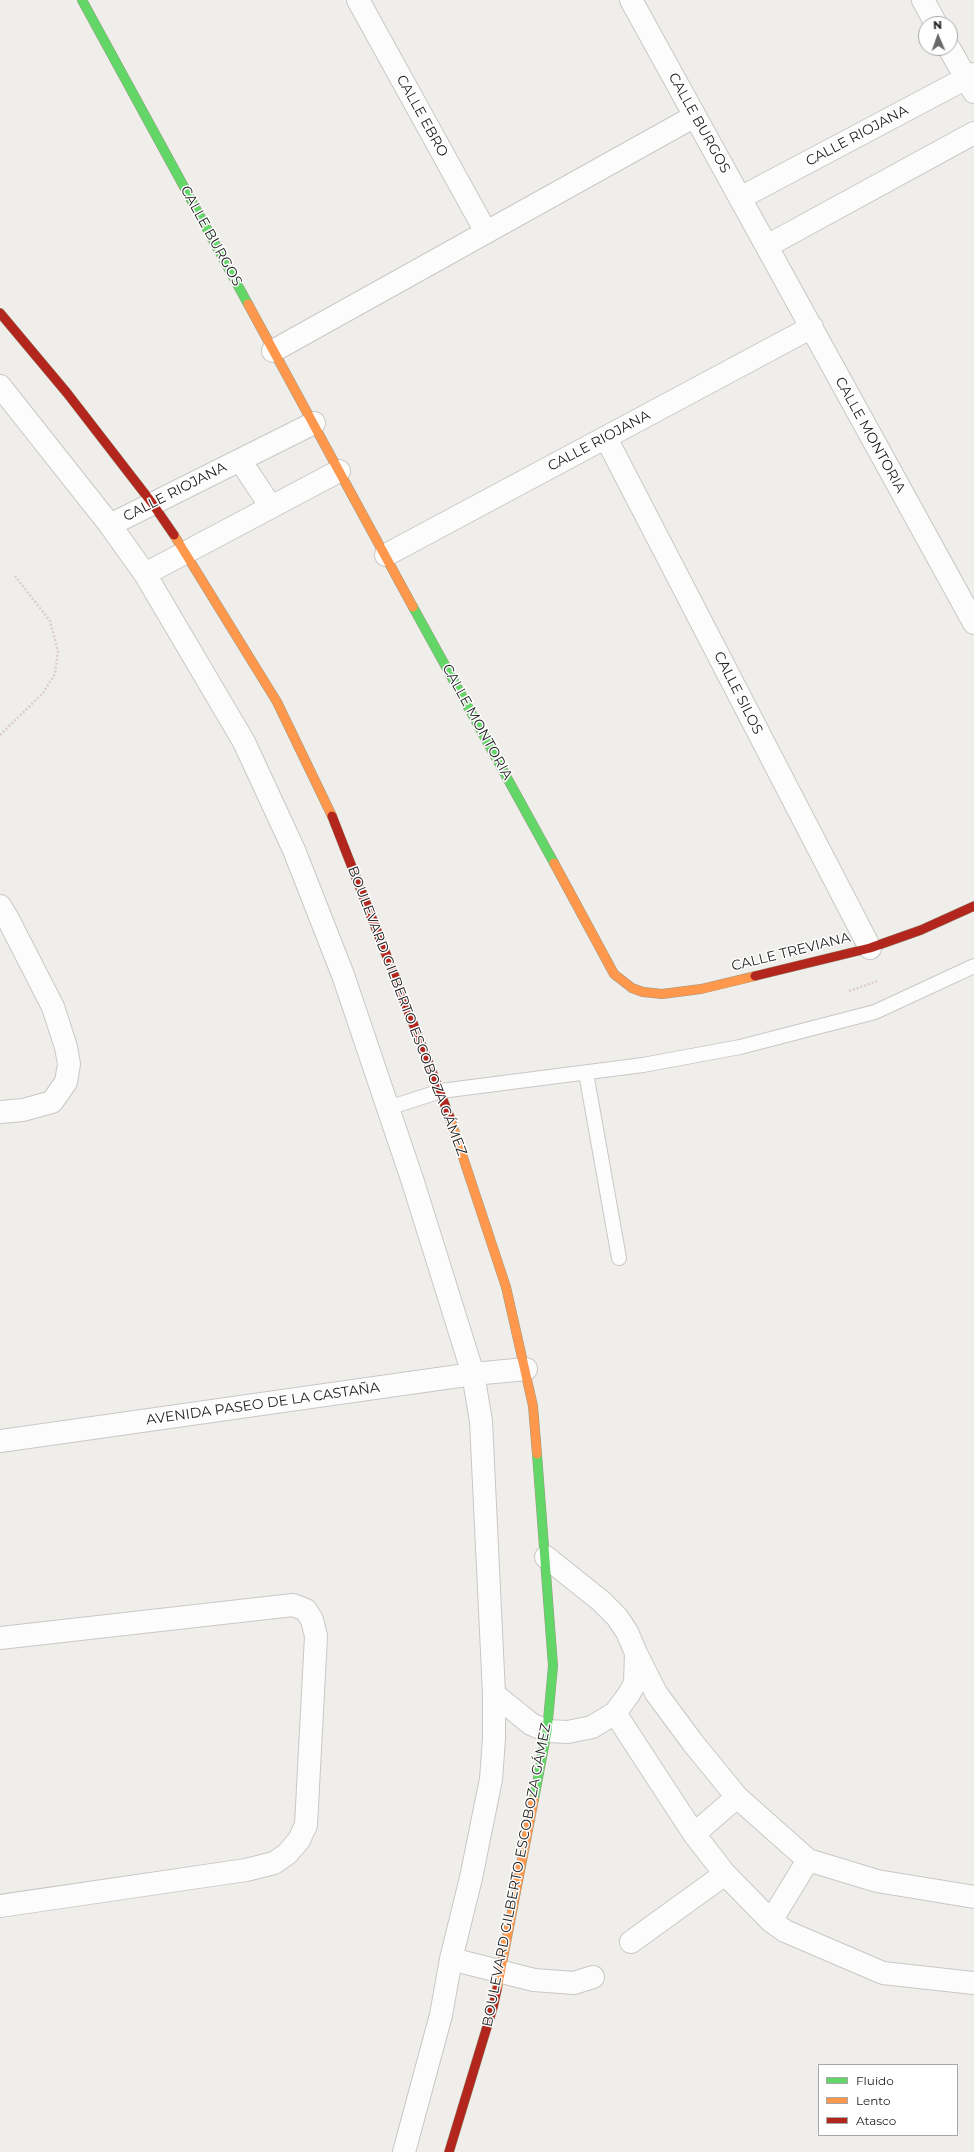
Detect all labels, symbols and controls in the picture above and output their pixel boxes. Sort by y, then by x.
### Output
north arrow [918,16,958,56]
text: N [933,18,942,32]
street label: CALLE BURGOS [664,70,734,176]
street label: CALLE EBRO [393,72,451,160]
street label: CALLE RIOJANA [803,102,911,170]
street label: CALLE BURGOS [176,183,246,289]
street label: CALLE MONTORIA [831,374,909,496]
street label: CALLE RIOJANA [545,407,653,475]
street label: CALLE RIOJANA [121,459,229,525]
street label: CALLE SILOS [710,649,766,737]
street label: CALLE MONTORIA [438,661,516,783]
street label: BOULEVARD GILBERTO ESCOBOZA GÁMEZ [344,864,470,1158]
street label: CALLE TREVIANA [730,929,852,975]
street label: AVENIDA PASEO DE LA CASTAÑA [145,1379,381,1429]
street label: BOULEVARD GILBERTO ESCOBOZA GÁMEZ [479,1722,555,2028]
legend [818,2064,958,2136]
text: Fluido [856,2073,894,2088]
text: Lento [856,2093,891,2108]
text: Atasco [856,2113,896,2128]

